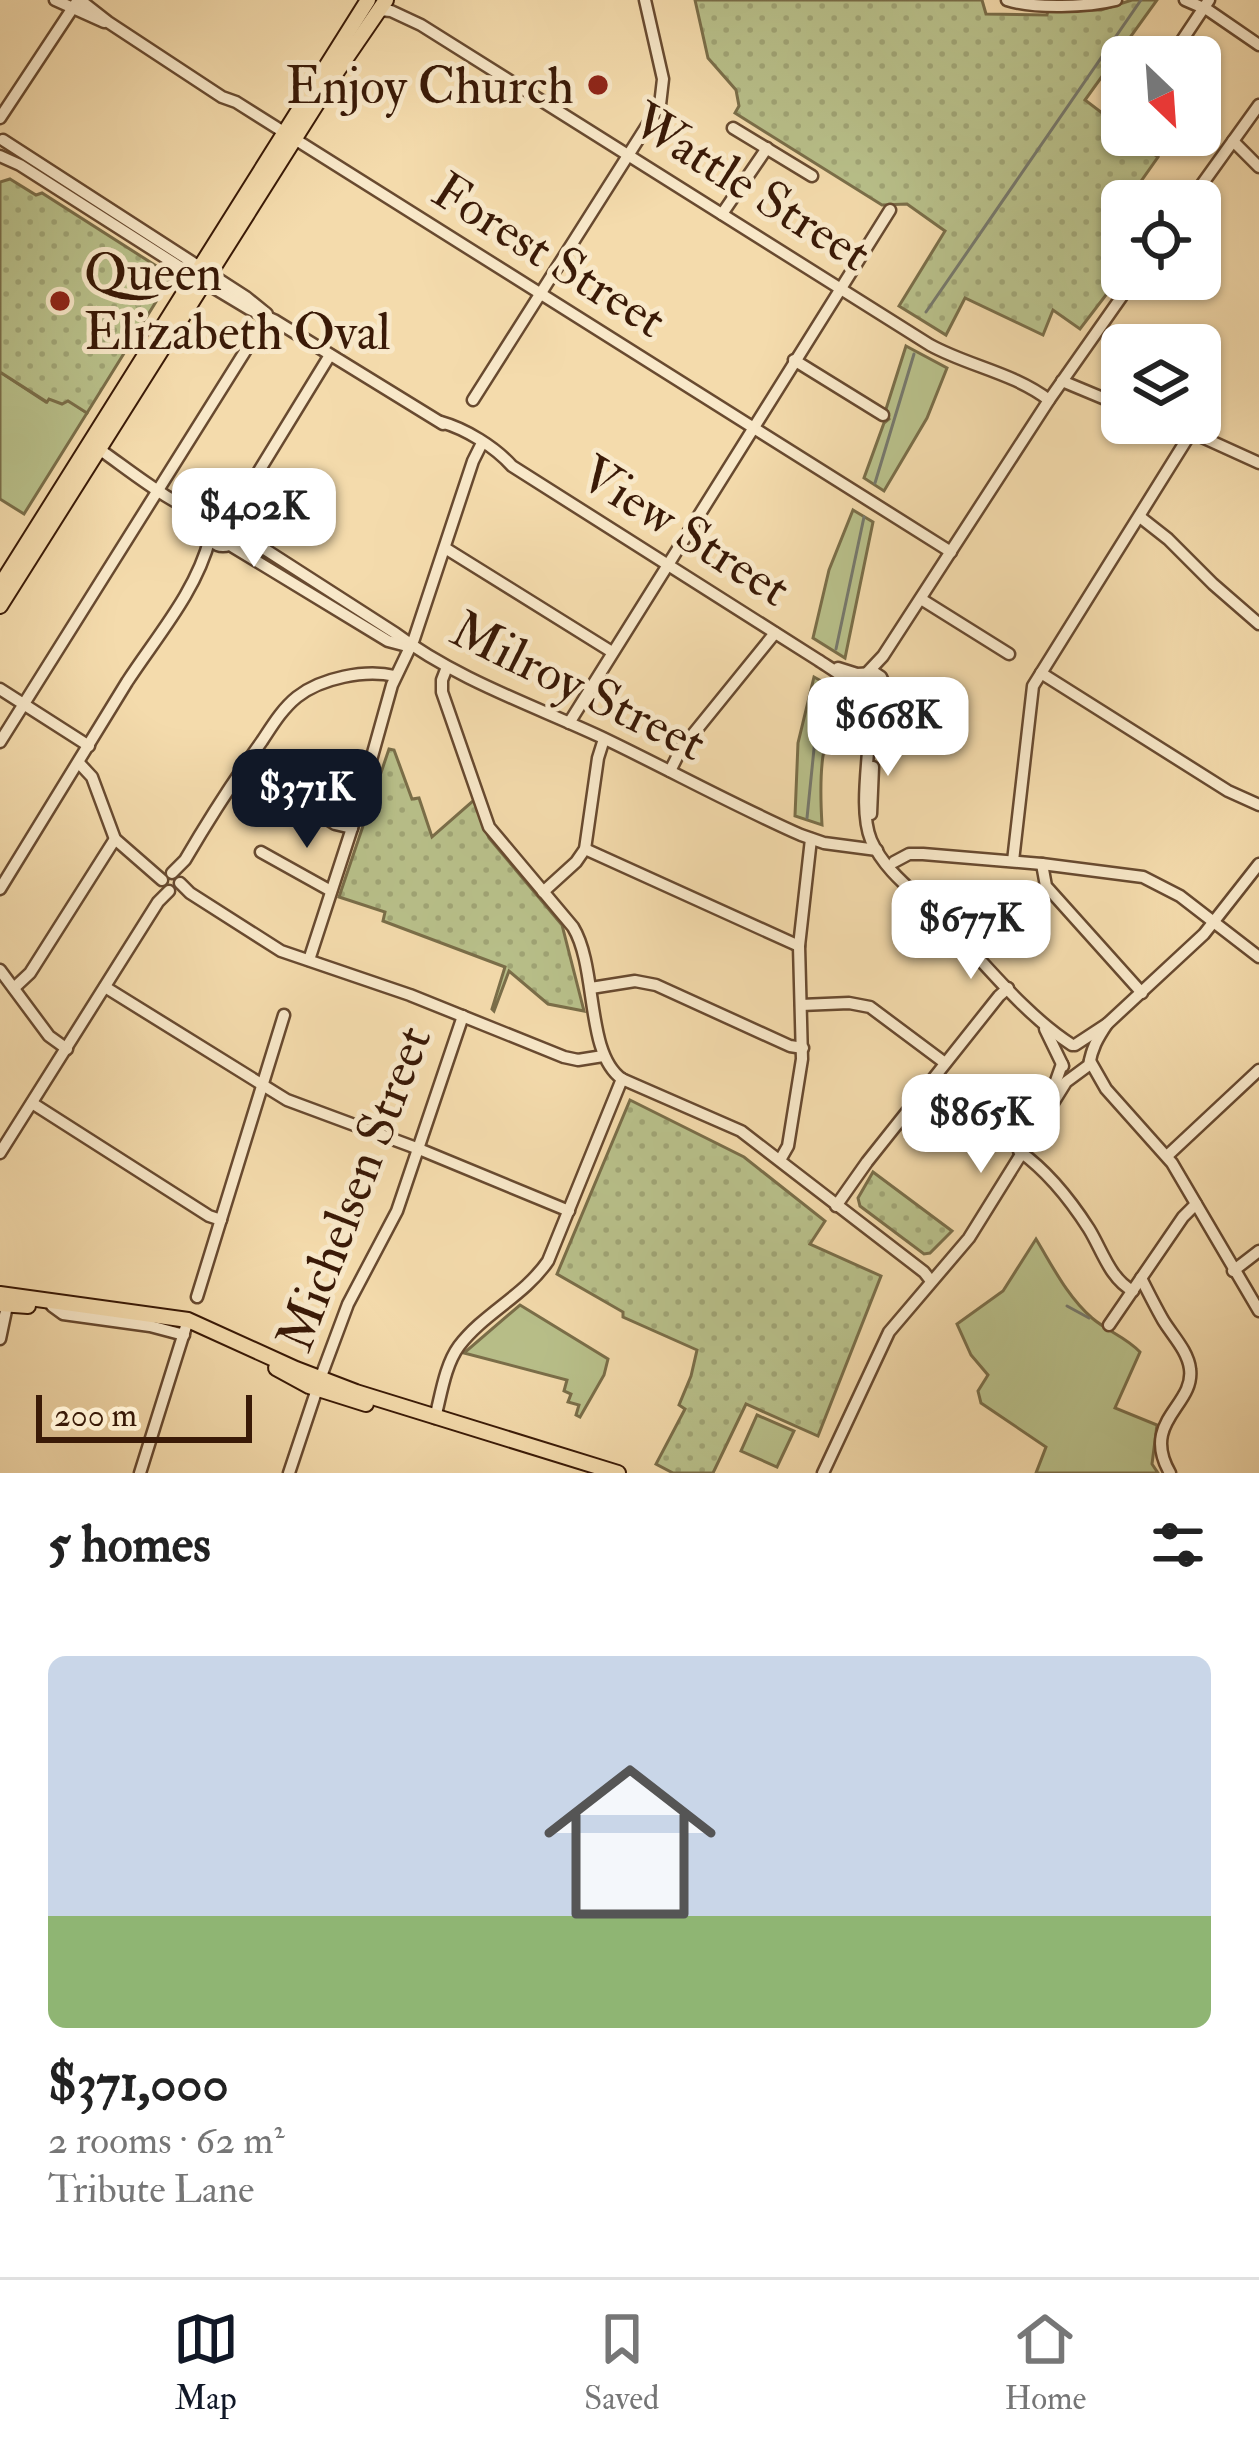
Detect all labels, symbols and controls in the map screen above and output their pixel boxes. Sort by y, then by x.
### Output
north arrow [1101,36,1221,156]
map controls [1101,36,1221,444]
place label: Enjoy Church [286,55,574,119]
marker: Enjoy Church [585,72,611,98]
street label: Wattle Street [619,89,882,286]
street label: Forest Street [420,159,677,353]
button: locate [1101,180,1221,300]
place label: Queen Elizabeth Oval [84,242,391,365]
marker: Queen Elizabeth Oval [47,288,73,314]
button: layers [1101,324,1221,444]
street label: View Street [568,442,802,621]
pin: $402K [170,468,338,570]
text: $402K [199,482,309,531]
street label: Milroy Street [440,598,716,776]
pin: $668K [804,677,972,779]
text: $668K [835,691,941,740]
pin: $371K [223,749,391,851]
text: $371K [259,763,355,812]
pin: $677K [887,880,1055,982]
text: $677K [919,894,1023,943]
street label: Michelsen Street [264,1017,446,1360]
pin: $865K [897,1074,1065,1176]
text: $865K [929,1088,1033,1137]
scale bar [36,1389,252,1442]
text: 200 m [54,1395,137,1436]
icon: filters [1145,1512,1211,1578]
text: 5 homes [48,1513,211,1577]
icon: home [522,1734,738,1950]
text: $371,000 [48,2052,229,2116]
text: 2 rooms · 62 m² [48,2116,285,2165]
text: Tribute Lane [48,2165,254,2214]
tab: Map [173,2306,239,2419]
tab: Saved [584,2306,659,2419]
tab: Home [1005,2306,1086,2419]

